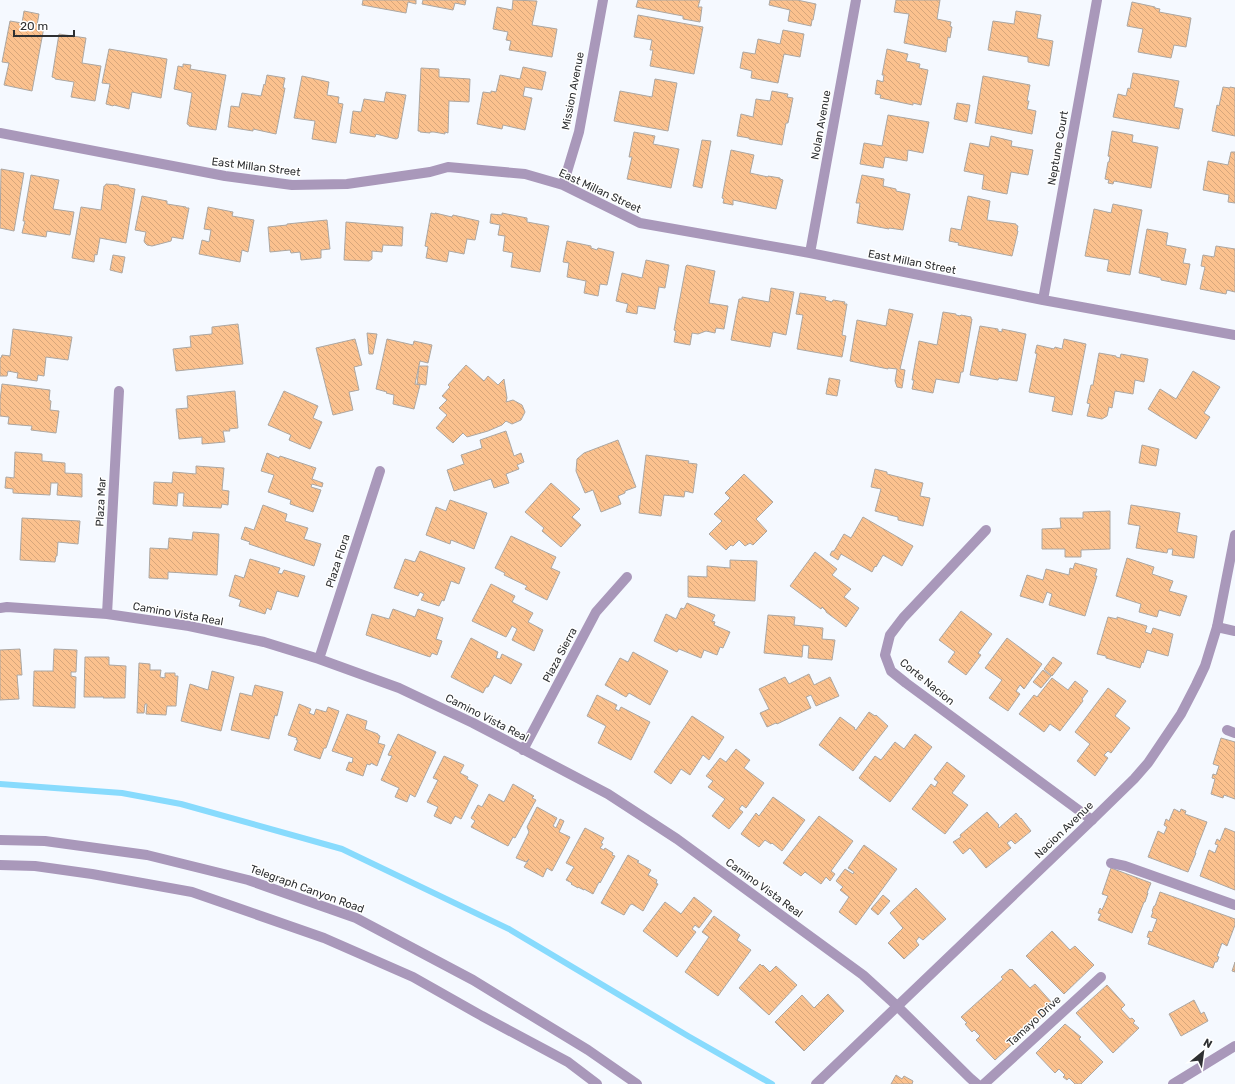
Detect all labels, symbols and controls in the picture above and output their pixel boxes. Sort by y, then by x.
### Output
scale bar [14,12,74,38]
text: 20 m [20,19,48,33]
street label: Mission Avenue [559,51,587,131]
street label: Nolan Avenue [808,89,834,161]
street label: Neptune Court [1045,109,1071,186]
street label: East Millan Street [211,155,302,179]
street label: East Millan Street [557,166,644,216]
street label: East Millan Street [867,247,958,277]
street label: Plaza Mar [93,476,109,527]
street label: Plaza Flora [323,532,353,590]
street label: Camino Vista Real [132,600,224,628]
street label: Plaza Sierra [540,625,580,685]
street label: Corte Nacion [897,656,957,708]
street label: Camino Vista Real [443,691,531,745]
street label: Nacion Avenue [1032,799,1096,861]
street label: Camino Vista Real [723,856,805,920]
street label: Telegraph Canyon Road [248,862,366,916]
street label: Tamayo Drive [1005,993,1063,1049]
north arrow [1183,1032,1223,1072]
text: N [1201,1036,1214,1051]

